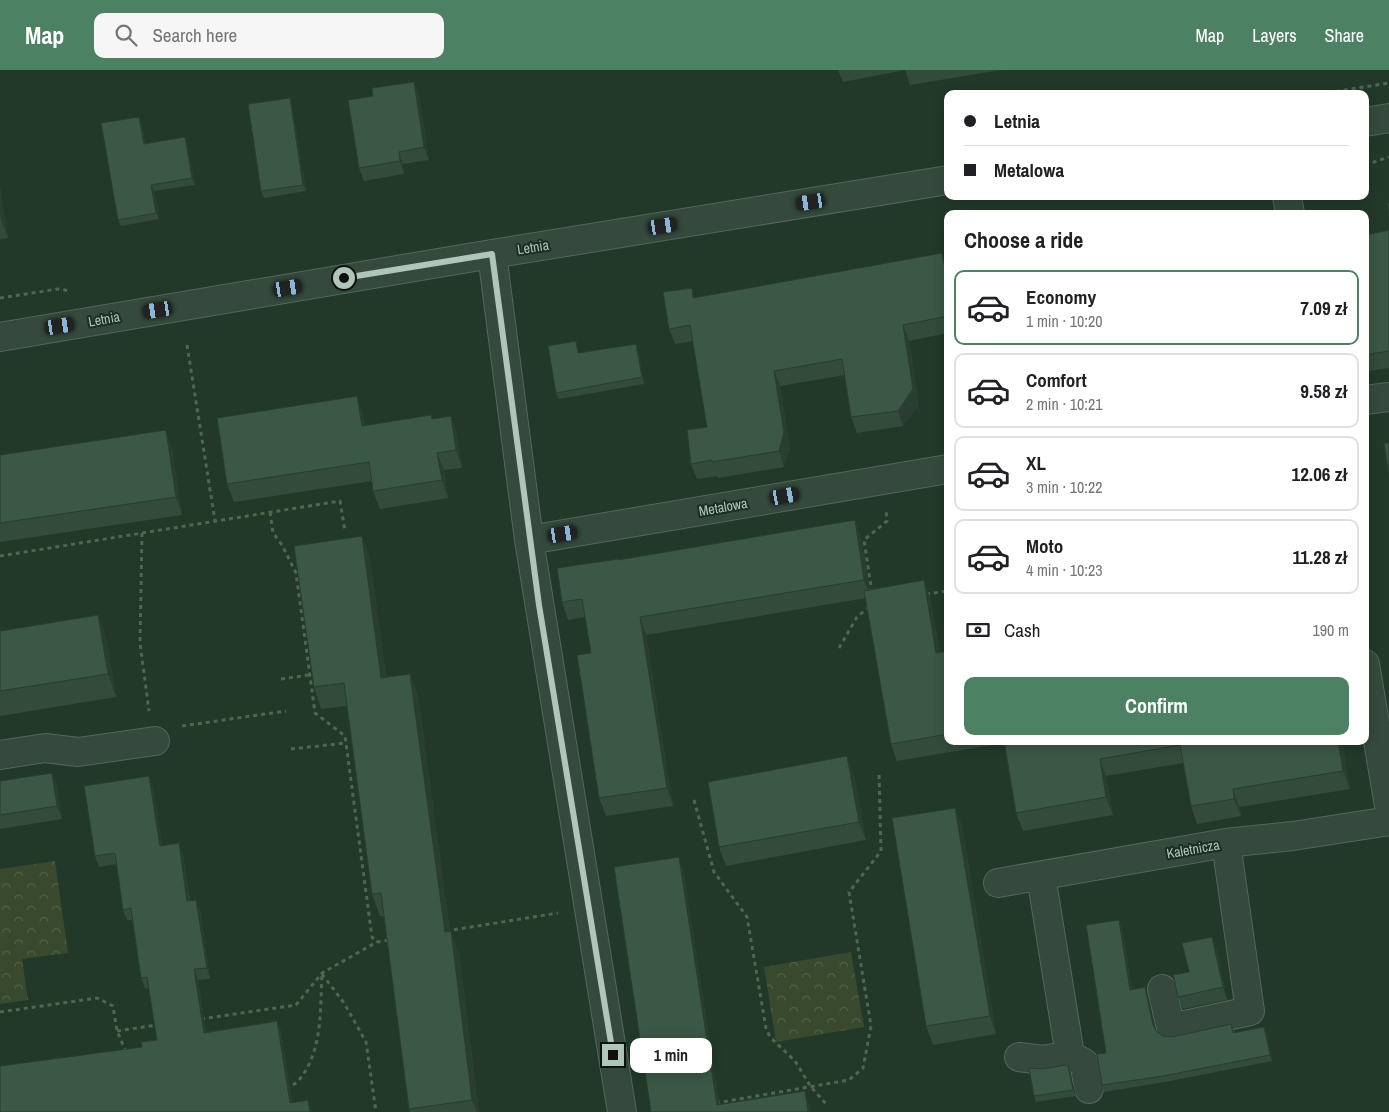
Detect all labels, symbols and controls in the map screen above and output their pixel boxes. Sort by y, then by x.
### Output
search box [94,13,444,58]
text: Map [25,19,64,51]
icon: search [112,21,140,49]
text: Search here [152,22,237,48]
text: Map [1196,23,1224,48]
text: Layers [1252,23,1297,48]
text: Share [1325,23,1364,48]
text: Letnia [994,108,1040,134]
text: Metalowa [994,157,1064,183]
car [795,192,826,212]
car [647,216,678,236]
text: Choose a ride [964,225,1083,255]
street label: Letnia [516,236,551,258]
route start [333,267,355,289]
car [272,278,303,298]
text: Economy [1026,284,1096,310]
icon: car [966,285,1011,330]
text: 7.09 zł [1300,295,1347,321]
car [142,300,173,320]
street label: Letnia [87,307,122,331]
text: 1 min · 10:20 [1026,310,1103,332]
car [44,316,75,336]
text: Comfort [1026,367,1087,393]
icon: car [966,368,1011,413]
text: 9.58 zł [1300,378,1347,404]
text: 2 min · 10:21 [1026,393,1103,415]
text: XL [1026,450,1046,476]
icon: car [966,451,1011,496]
text: 12.06 zł [1292,461,1347,487]
text: 3 min · 10:22 [1026,476,1103,498]
car [768,486,801,506]
street label: Metalowa [697,494,749,520]
car [547,524,578,544]
text: Moto [1026,533,1063,559]
icon: car [966,534,1011,579]
text: 11.28 zł [1292,544,1347,570]
text: 4 min · 10:23 [1026,559,1103,581]
icon: cash [964,616,992,644]
text: Cash [1004,617,1040,643]
text: 190 m [1313,619,1349,641]
button: Confirm [964,677,1349,735]
street label: Kaletnicza [1165,835,1222,863]
callout: 1 min [630,1038,713,1072]
route end [602,1044,624,1066]
text: 1 min [654,1044,688,1066]

